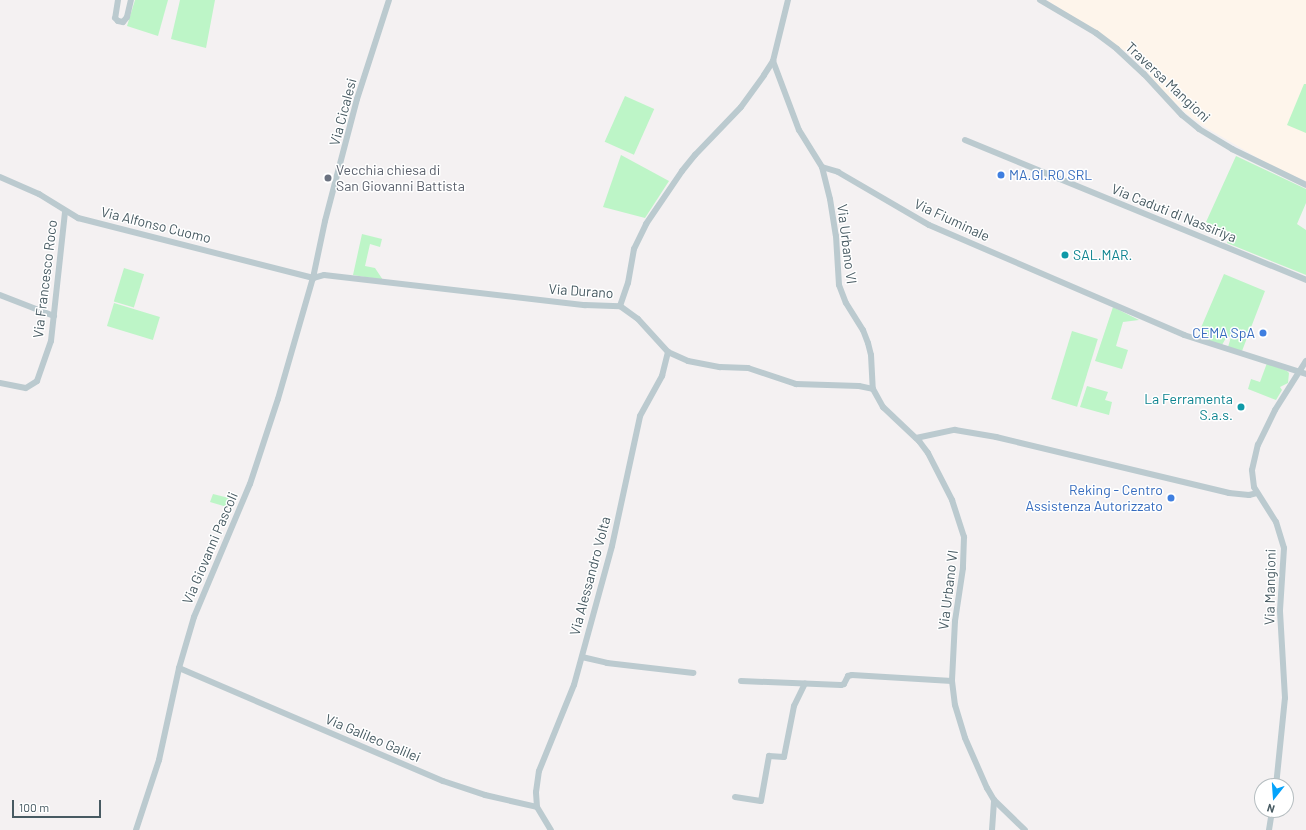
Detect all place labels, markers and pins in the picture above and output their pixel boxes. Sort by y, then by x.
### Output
place label: Vecchia chiesa di San Giovanni Battista [336,162,465,194]
place label: MA.GI.RO SRL [1009,167,1092,183]
marker: MA.GI.RO SRL [996,170,1006,180]
marker: Vecchia chiesa di San Giovanni Battista [323,173,333,183]
place label: SAL.MAR. [1073,247,1132,263]
marker: SAL.MAR. [1060,250,1070,260]
place label: CEMA SpA [1192,325,1255,341]
marker: CEMA SpA [1258,328,1268,338]
place label: La Ferramenta S.a.s. [1144,391,1233,424]
marker: La Ferramenta S.a.s. [1236,402,1246,412]
place label: Reking - Centro Assistenza Autorizzato [1026,482,1163,514]
marker: Reking - Centro Assistenza Autorizzato [1166,493,1176,503]

